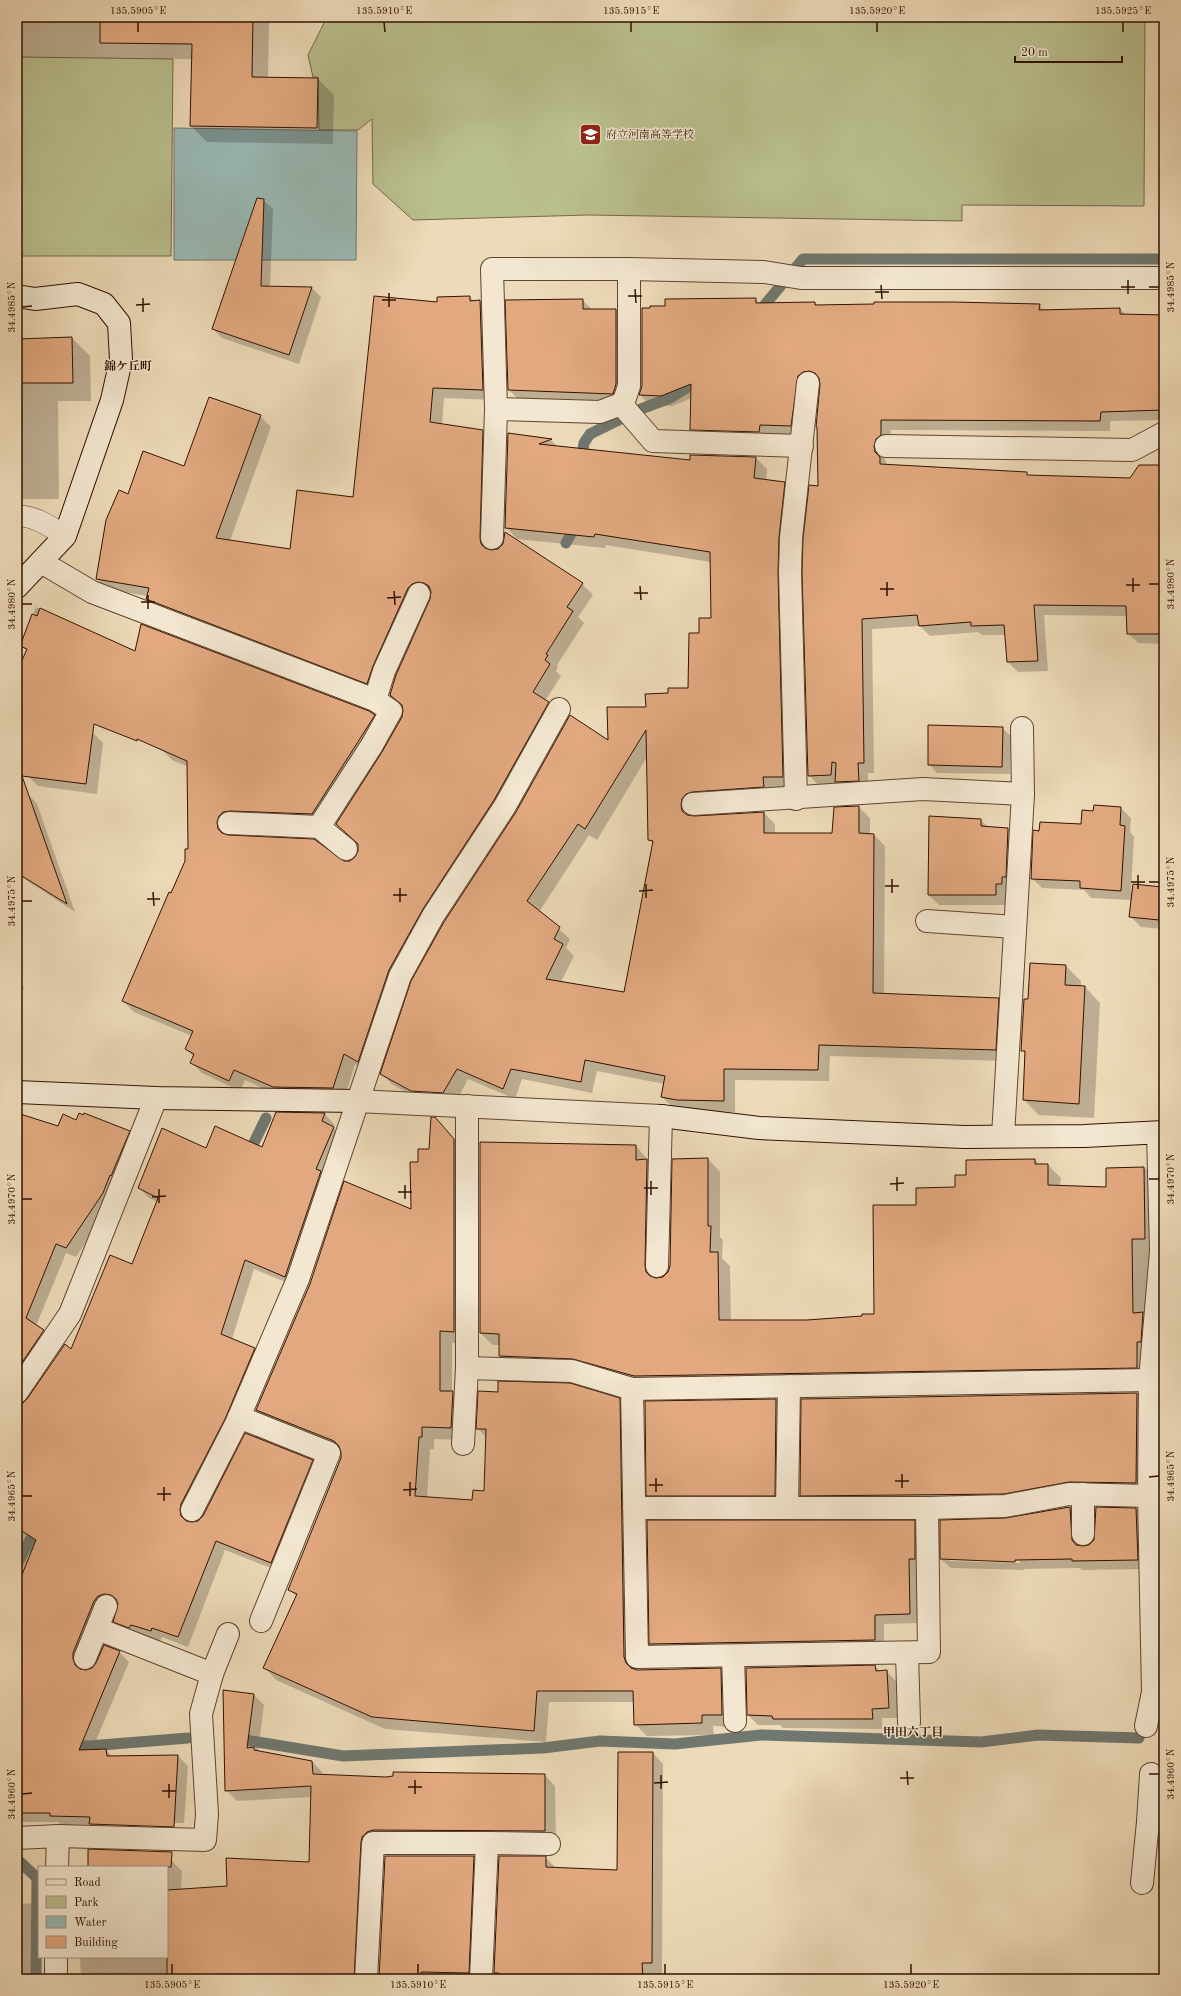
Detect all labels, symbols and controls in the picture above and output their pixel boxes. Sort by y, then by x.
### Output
text: 135.5905°E [110,6,166,16]
text: 135.5910°E [356,6,412,16]
text: 135.5915°E [603,6,659,16]
text: 135.5920°E [849,6,905,16]
text: 135.5925°E [1095,6,1151,16]
scale bar [1015,38,1122,64]
text: 20 m [1021,47,1048,59]
school or university icon: 府立河南高等学校 [577,121,603,147]
place label: 府立河南高等学校 [606,128,694,141]
text: 34.4985°N [1166,261,1176,313]
text: 34.4985°N [7,281,17,333]
district label: 錦ケ丘町 [104,359,152,373]
text: 34.4980°N [1166,558,1176,610]
text: 34.4980°N [7,578,17,630]
text: 34.4975°N [1166,856,1176,908]
text: 34.4975°N [7,875,17,927]
text: 34.4970°N [1166,1153,1176,1205]
text: 34.4970°N [7,1173,17,1225]
text: 34.4965°N [1166,1450,1176,1502]
text: 34.4965°N [7,1470,17,1522]
district label: 甲田六丁目 [883,1725,943,1739]
text: 34.4960°N [1166,1748,1176,1800]
text: 34.4960°N [7,1768,17,1820]
legend [38,1866,168,1958]
text: Road [74,1877,101,1889]
text: Park [74,1897,99,1909]
text: Water [74,1917,107,1929]
text: Building [74,1937,118,1949]
text: 135.5905°E [144,1980,200,1990]
text: 135.5910°E [390,1980,446,1990]
text: 135.5915°E [637,1980,693,1990]
text: 135.5920°E [883,1980,939,1990]

